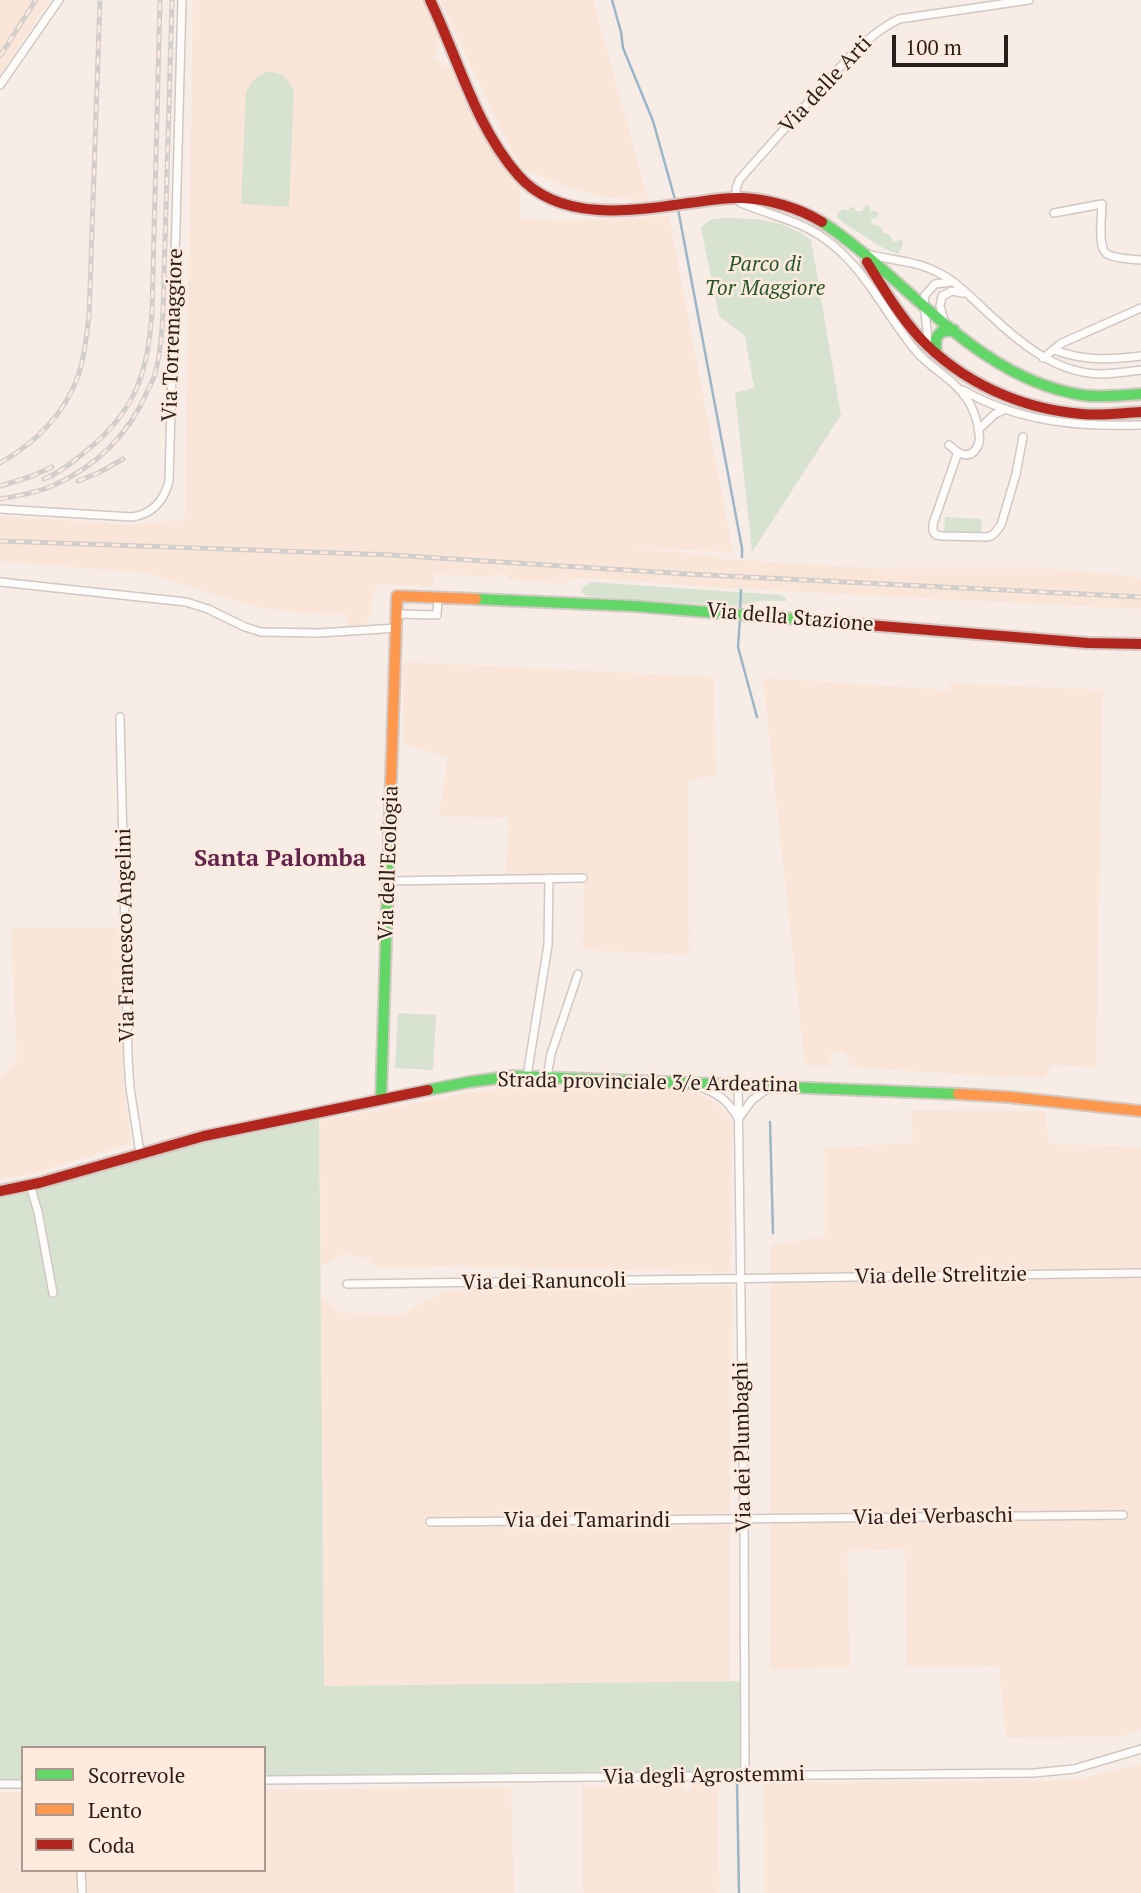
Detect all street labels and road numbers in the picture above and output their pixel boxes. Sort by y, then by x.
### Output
street label: Via delle Arti [775,31,877,139]
street label: Via Torremaggiore [157,248,189,422]
street label: Via della Stazione [705,598,875,638]
street label: Via dell'Ecologia [374,785,404,941]
street label: Via Francesco Angelini [112,828,140,1042]
street label: Strada provinciale 3/e Ardeatina [497,1068,799,1098]
street label: Via delle Strelitzie [855,1262,1027,1290]
street label: Via dei Ranuncoli [461,1268,627,1296]
street label: Via dei Plumbaghi [729,1361,757,1533]
street label: Via dei Verbaschi [852,1503,1014,1531]
street label: Via dei Tamarindi [504,1508,670,1534]
street label: Via degli Agrostemmi [603,1762,805,1790]

